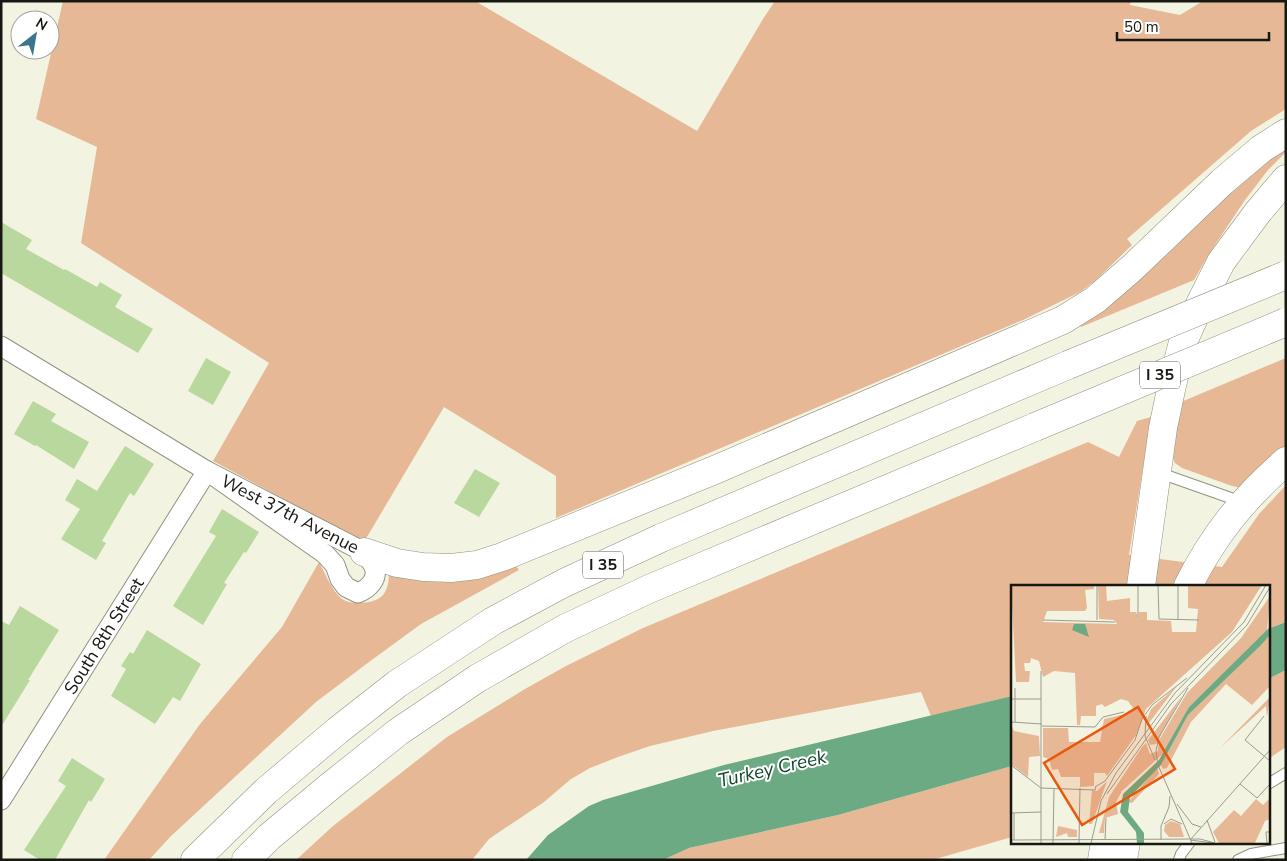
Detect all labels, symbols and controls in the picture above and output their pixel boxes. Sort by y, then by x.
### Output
north arrow [10,10,60,60]
scale bar [1117,10,1270,42]
text: N [32,13,51,35]
text: 50 m [1124,17,1159,37]
road number: I 35 [1140,362,1180,388]
street label: West 37th Avenue [217,469,363,559]
road number: I 35 [583,552,623,578]
street label: South 8th Street [58,572,150,699]
inset map [1011,585,1270,844]
water label: Turkey Creek [715,744,829,794]

